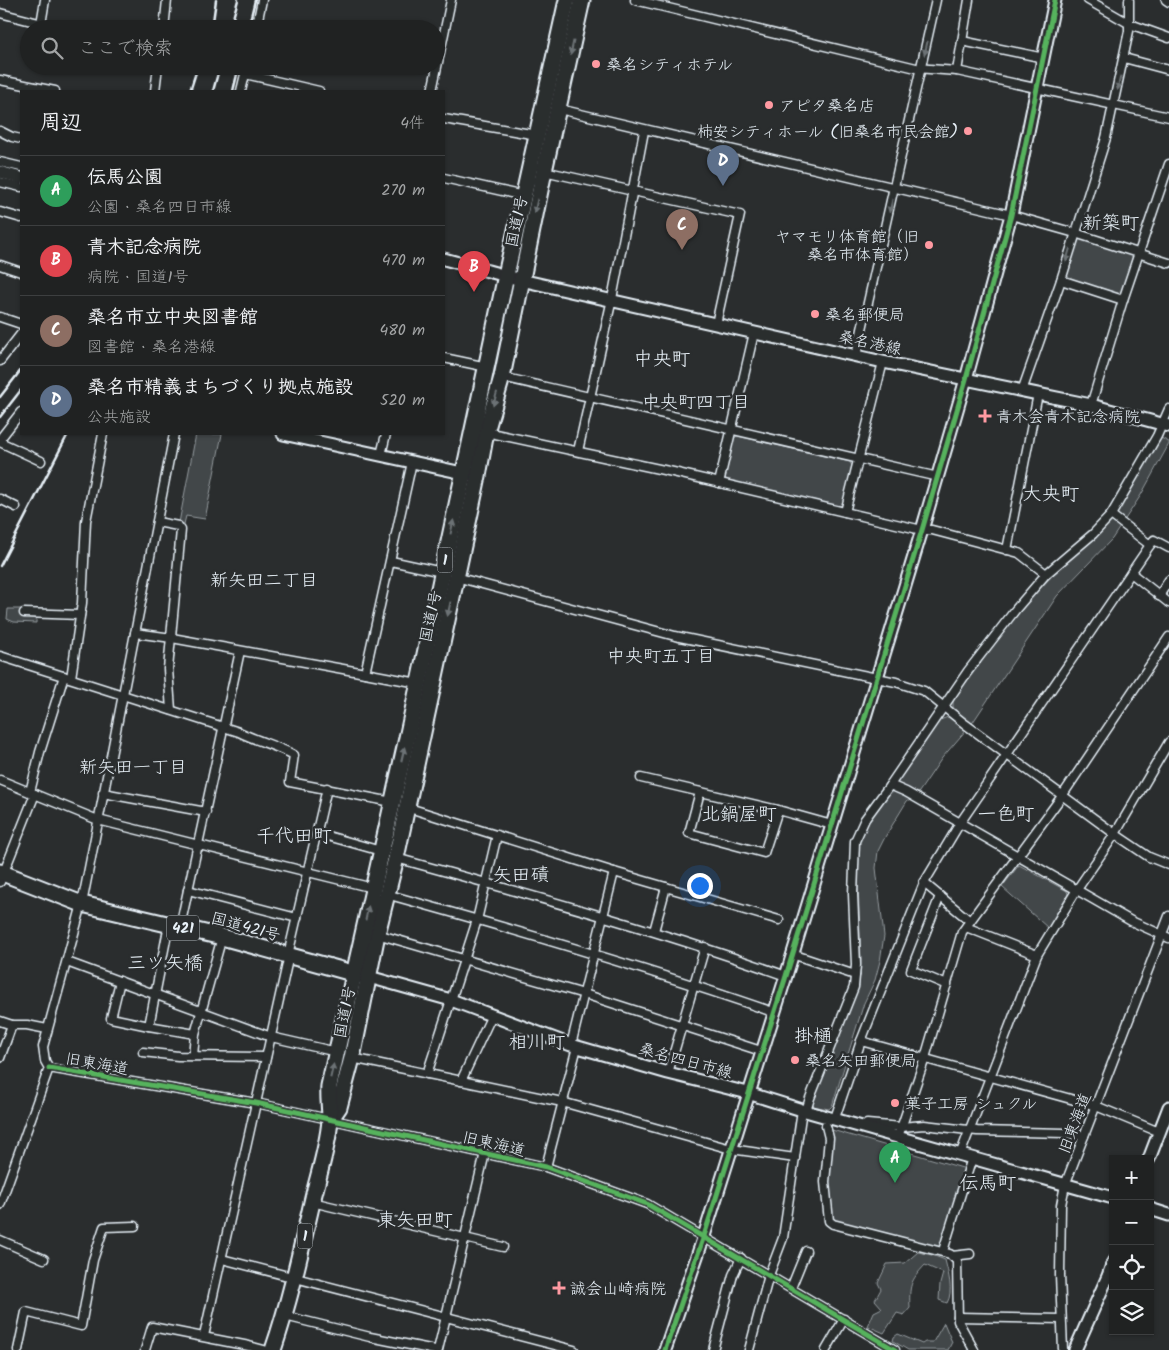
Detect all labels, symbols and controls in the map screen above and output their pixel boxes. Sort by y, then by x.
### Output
search box [20,20,445,75]
icon: search [38,34,66,62]
text: ここで検索 [78,34,173,64]
one-way arrow [568,40,576,55]
one-way arrow [922,40,930,55]
place label: 桑名シティホテル [606,53,733,78]
marker: 桑名シティホテル [590,58,602,70]
one-way arrow [1115,75,1123,90]
place label: アピタ桑名店 [779,94,875,119]
marker: アピタ桑名店 [763,99,775,111]
text: 周辺 [40,107,82,140]
text: 4件 [400,111,425,136]
place label: 柿安シティホール (旧桑名市民会館) [697,120,958,145]
marker: 柿安シティホール (旧桑名市民会館) [962,125,974,137]
pin: D [707,145,739,186]
text: 伝馬公園 [87,163,163,193]
text: A [51,178,61,203]
text: 270 m [381,178,425,203]
street label: 国道1号 [500,193,535,250]
text: 公園 · 桑名四日市線 [87,195,232,220]
one-way arrow [532,199,540,215]
one-way arrow [887,199,895,214]
pin: C [666,209,698,250]
district label: 新築町 [1082,209,1140,239]
place label: ヤマモリ体育館（旧 桑名市体育館） [775,225,919,268]
text: 青木記念病院 [87,233,201,263]
marker: ヤマモリ体育館（旧 桑名市体育館） [923,239,935,251]
text: B [51,248,61,273]
text: 470 m [382,248,425,273]
one-way arrow [1063,248,1071,263]
pin: B [458,251,490,292]
text: 病院 · 国道1号 [87,265,189,290]
text: 桑名市立中央図書館 [87,303,258,333]
place label: 桑名郵便局 [825,303,905,328]
marker: 桑名郵便局 [809,308,821,320]
text: C [51,318,61,343]
text: 480 m [379,318,425,343]
street label: 桑名港線 [836,325,904,362]
text: 図書館 · 桑名港線 [87,335,216,360]
district label: 中央町 [633,345,691,375]
text: 桑名市精義まちづくり拠点施設 [87,373,354,403]
text: D [51,388,61,413]
text: 520 m [380,388,425,413]
district label: 中央町四丁目 [642,389,750,418]
one-way arrow [491,392,499,407]
text: 公共施設 [87,405,151,430]
place label: 青木会青木記念病院 [996,405,1140,430]
marker: 青木会青木記念病院 [978,409,992,423]
district label: 大央町 [1022,480,1080,510]
one-way arrow [448,519,456,534]
road number: 1 [438,548,452,572]
district label: 新矢田二丁目 [210,567,318,596]
street label: 国道1号 [414,588,449,645]
one-way arrow [445,602,453,617]
district label: 中央町五丁目 [607,643,715,672]
one-way arrow [399,747,407,762]
district label: 新矢田一丁目 [79,754,187,783]
district label: 北鍋屋町 [701,800,777,830]
district label: 一色町 [977,800,1035,830]
district label: 千代田町 [256,822,332,852]
district label: 矢田磧 [492,861,550,891]
your location [687,873,713,899]
one-way arrow [364,904,372,920]
street label: 国道421号 [208,906,283,949]
road number: 421 [167,916,199,940]
district label: 三ツ矢橋 [127,949,203,979]
street label: 国道1号 [328,984,363,1041]
district label: 掛樋 [794,1022,832,1052]
district label: 相川町 [508,1028,566,1058]
street label: 桑名四日市線 [636,1037,735,1086]
street label: 旧東海道 [63,1047,130,1082]
place label: 桑名矢田郵便局 [805,1049,917,1074]
marker: 桑名矢田郵便局 [789,1054,801,1066]
one-way arrow [328,1064,336,1079]
street label: 旧東海道 [1052,1089,1099,1158]
place label: 菓子工房 シュクル [905,1092,1038,1117]
marker: 菓子工房 シュクル [889,1097,901,1109]
street label: 旧東海道 [460,1125,528,1164]
pin: A [879,1142,911,1183]
map controls [1109,1155,1154,1335]
button: + [1109,1155,1154,1200]
district label: 伝馬町 [959,1169,1017,1199]
button: − [1109,1200,1154,1245]
district label: 東矢田町 [377,1206,453,1236]
road number: 1 [298,1224,312,1248]
button: locate [1109,1245,1154,1290]
place label: 誠会山崎病院 [570,1277,666,1302]
marker: 誠会山崎病院 [552,1281,566,1295]
button: layers [1109,1290,1154,1335]

